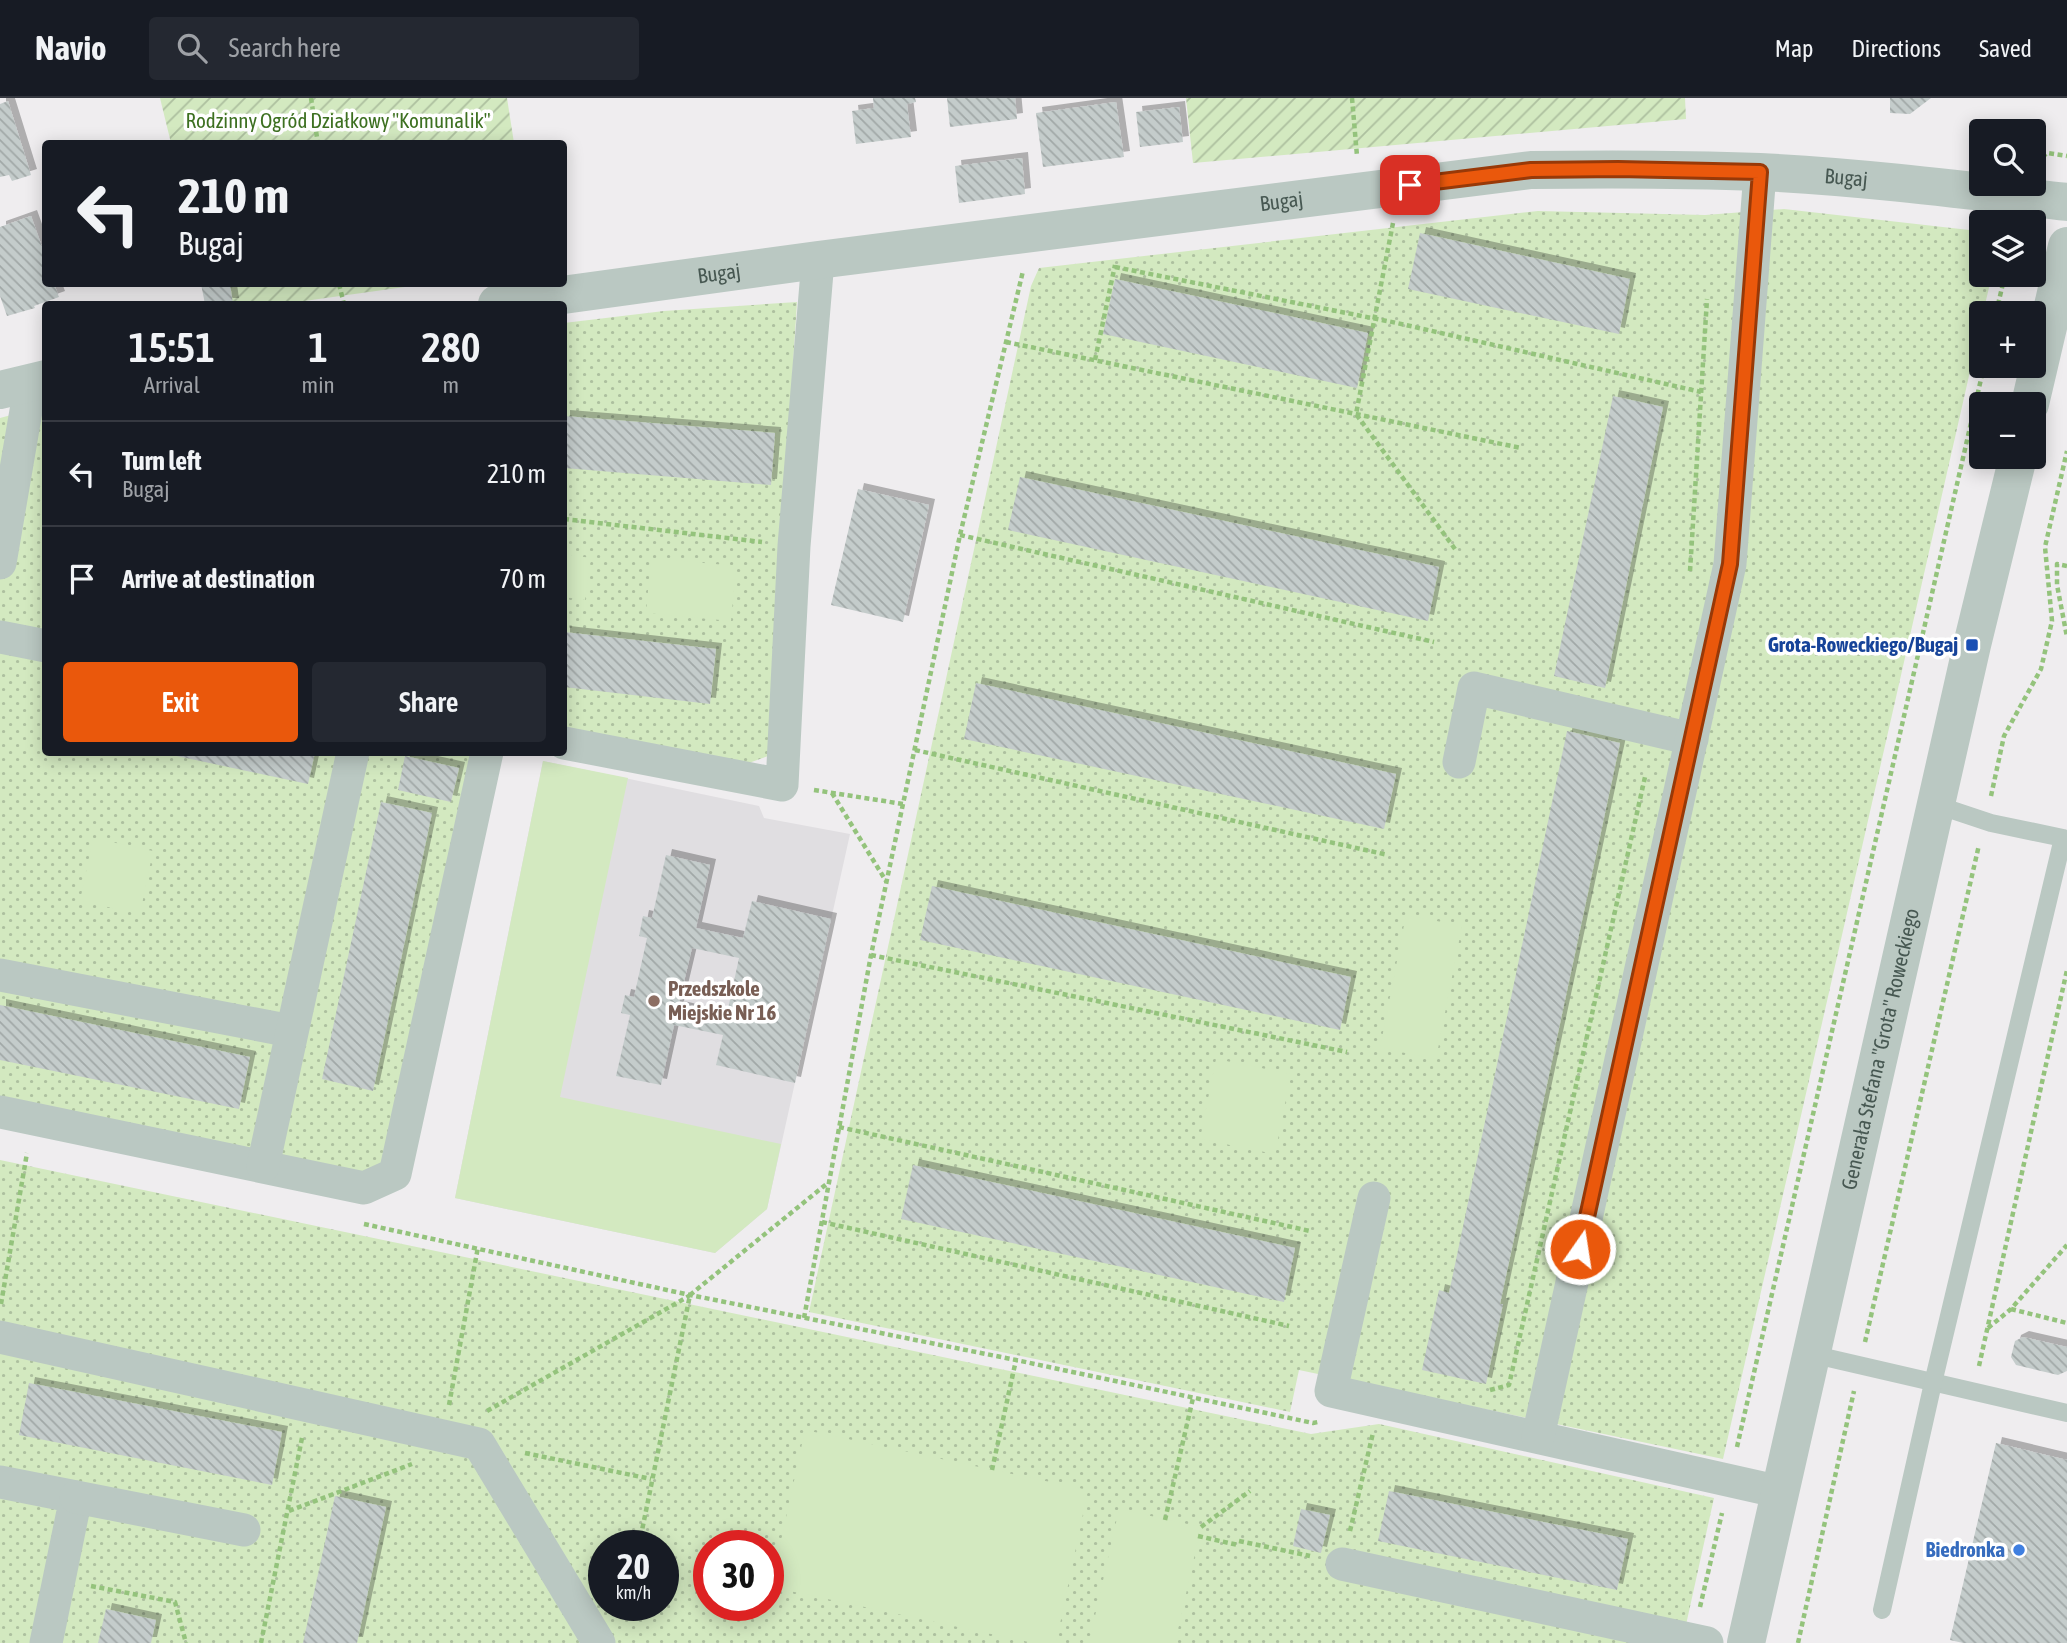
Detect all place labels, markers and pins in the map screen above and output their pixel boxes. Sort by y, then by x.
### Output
pin [1380,155,1440,215]
place label: Grota-Roweckiego/Bugaj [1768,632,1958,656]
marker: Grota-Roweckiego/Bugaj [1964,637,1980,653]
place label: Przedszkole Miejskie Nr 16 [668,976,776,1024]
marker: Przedszkole Miejskie Nr 16 [646,993,662,1009]
place label: Biedronka [1926,1537,2005,1561]
marker: Biedronka [2011,1542,2027,1558]

